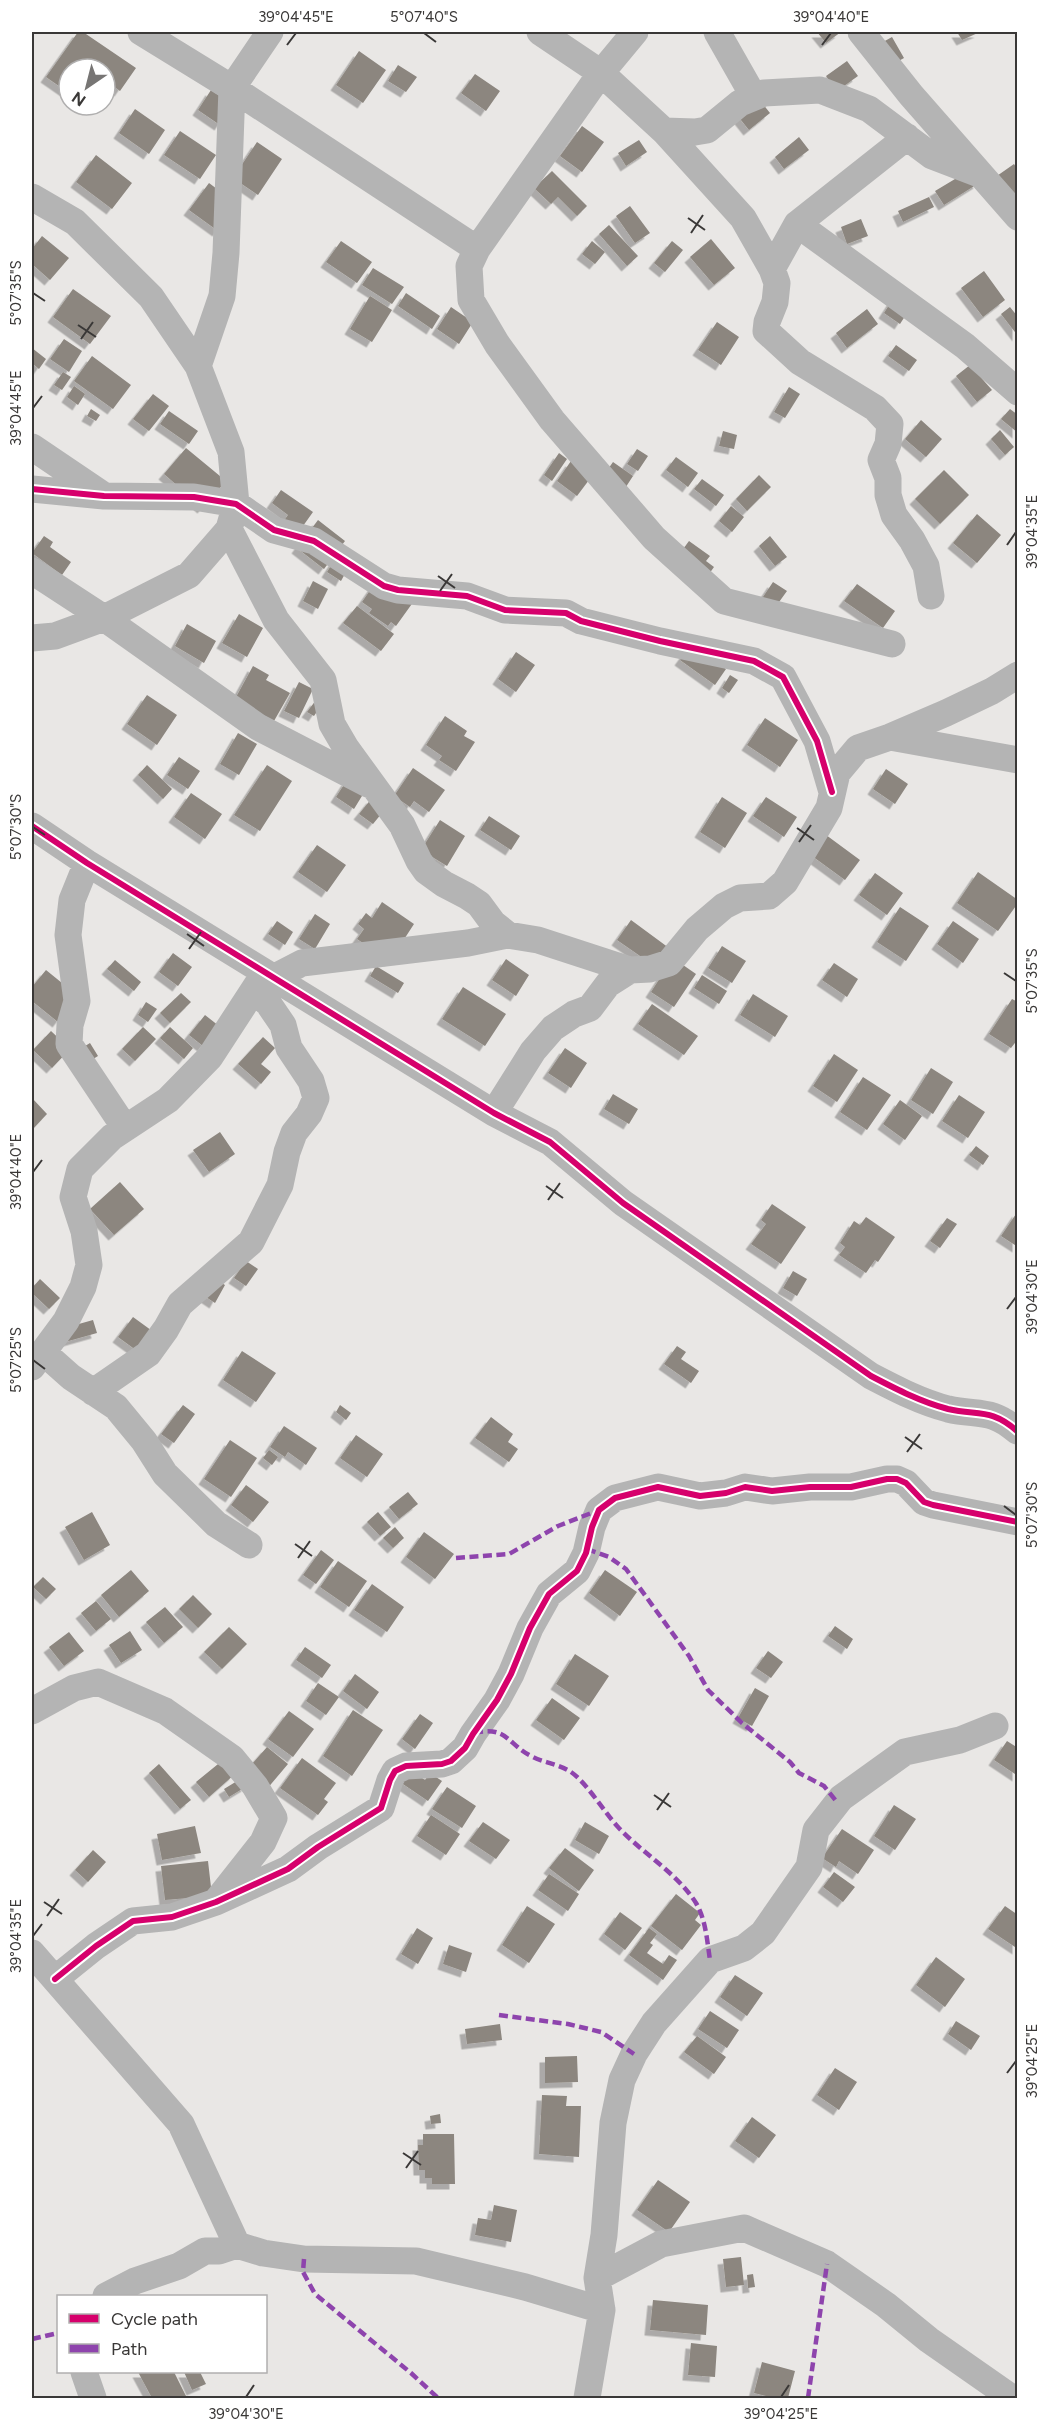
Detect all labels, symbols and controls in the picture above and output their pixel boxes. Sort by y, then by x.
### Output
text: 39°04'45"E [258,8,334,26]
text: 5°07'40"S [390,8,458,26]
text: 39°04'40"E [793,8,869,26]
north arrow [57,57,117,117]
text: N [68,88,89,110]
text: 5°07'35"S [7,260,25,326]
text: 39°04'45"E [7,370,25,446]
text: 39°04'35"E [1023,495,1041,569]
text: 5°07'30"S [7,794,25,860]
text: 5°07'35"S [1023,948,1041,1014]
text: 39°04'40"E [7,1134,25,1210]
text: 39°04'30"E [1023,1259,1041,1335]
text: 5°07'25"S [7,1327,25,1393]
text: 5°07'30"S [1023,1482,1041,1548]
text: 39°04'35"E [7,1899,25,1973]
text: 39°04'25"E [1023,2024,1041,2098]
legend [57,2295,267,2373]
text: Cycle path [111,2308,198,2330]
text: Path [111,2338,147,2360]
text: 39°04'30"E [208,2405,284,2423]
text: 39°04'25"E [744,2405,818,2423]

